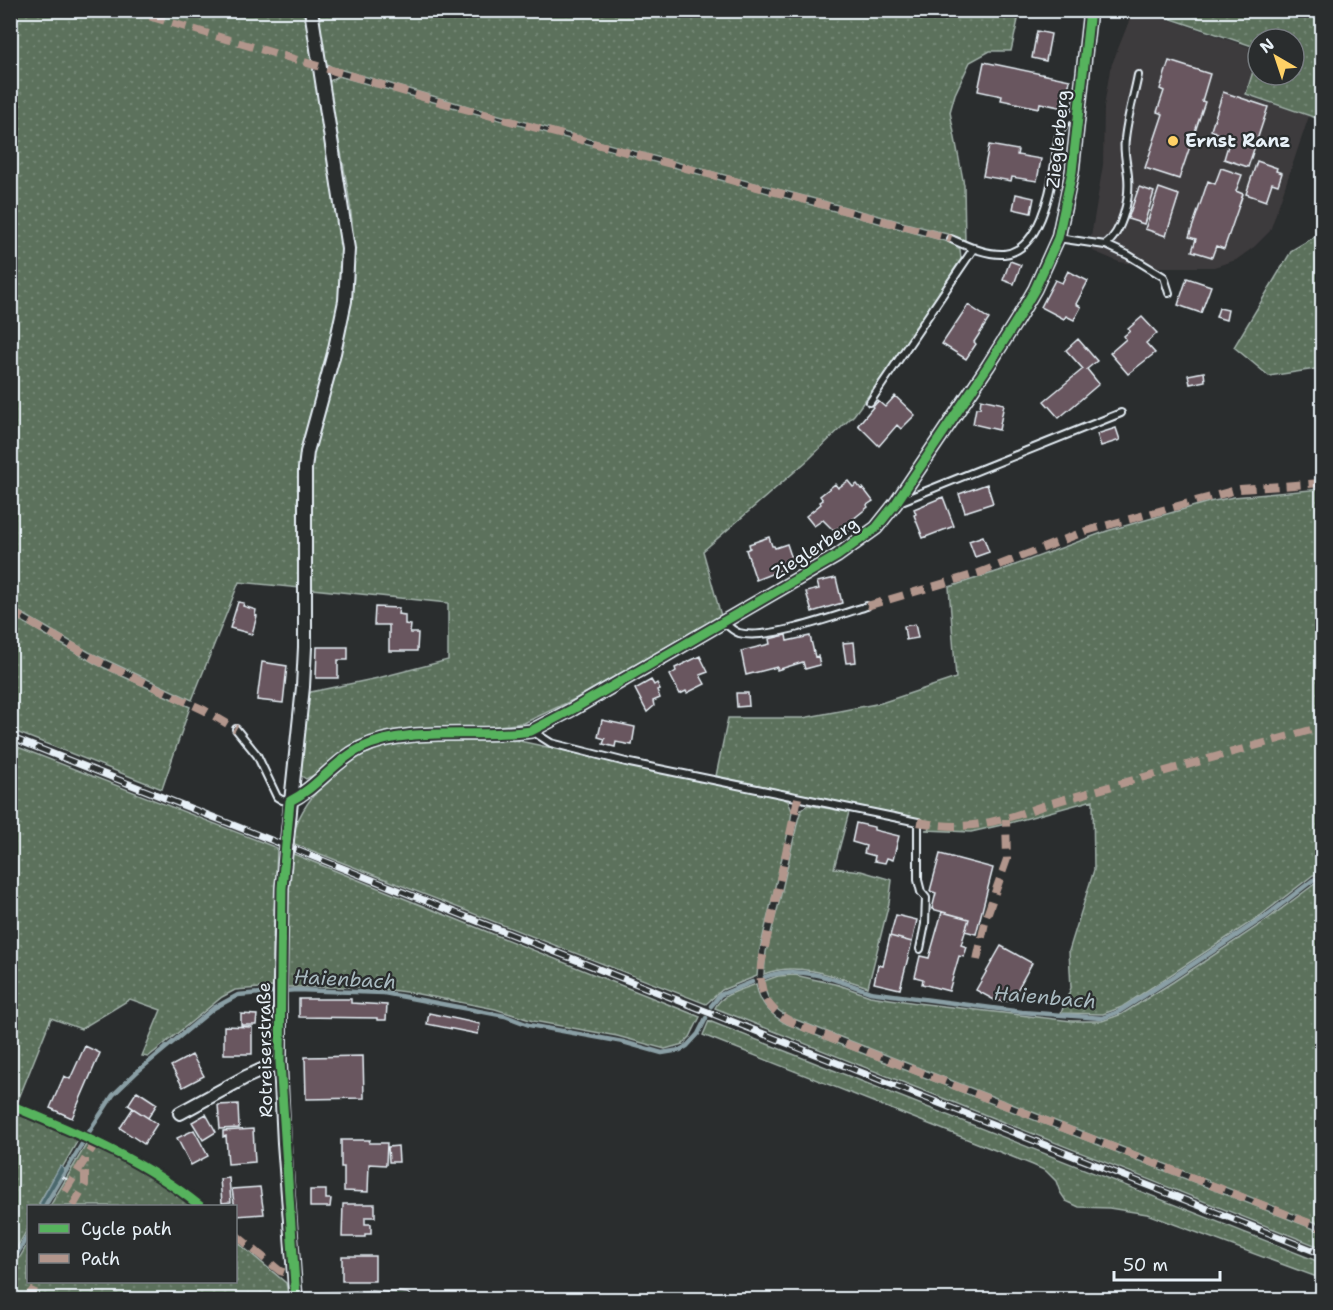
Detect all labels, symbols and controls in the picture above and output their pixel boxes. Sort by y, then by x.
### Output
north arrow [1246,27,1306,87]
text: N [1255,34,1278,58]
street label: Zieglerberg [1041,89,1075,189]
place label: Ernst Ranz [1185,129,1291,153]
marker: Ernst Ranz [1166,134,1180,148]
street label: Zieglerberg [767,511,863,585]
water label: Haienbach [293,963,397,995]
water label: Haienbach [993,980,1097,1014]
street label: Rotreiserstraße [252,982,278,1118]
legend [27,1205,237,1283]
text: Cycle path [81,1217,172,1241]
scale bar [1114,1244,1220,1282]
text: Path [81,1247,120,1271]
text: 50 m [1123,1253,1168,1277]

